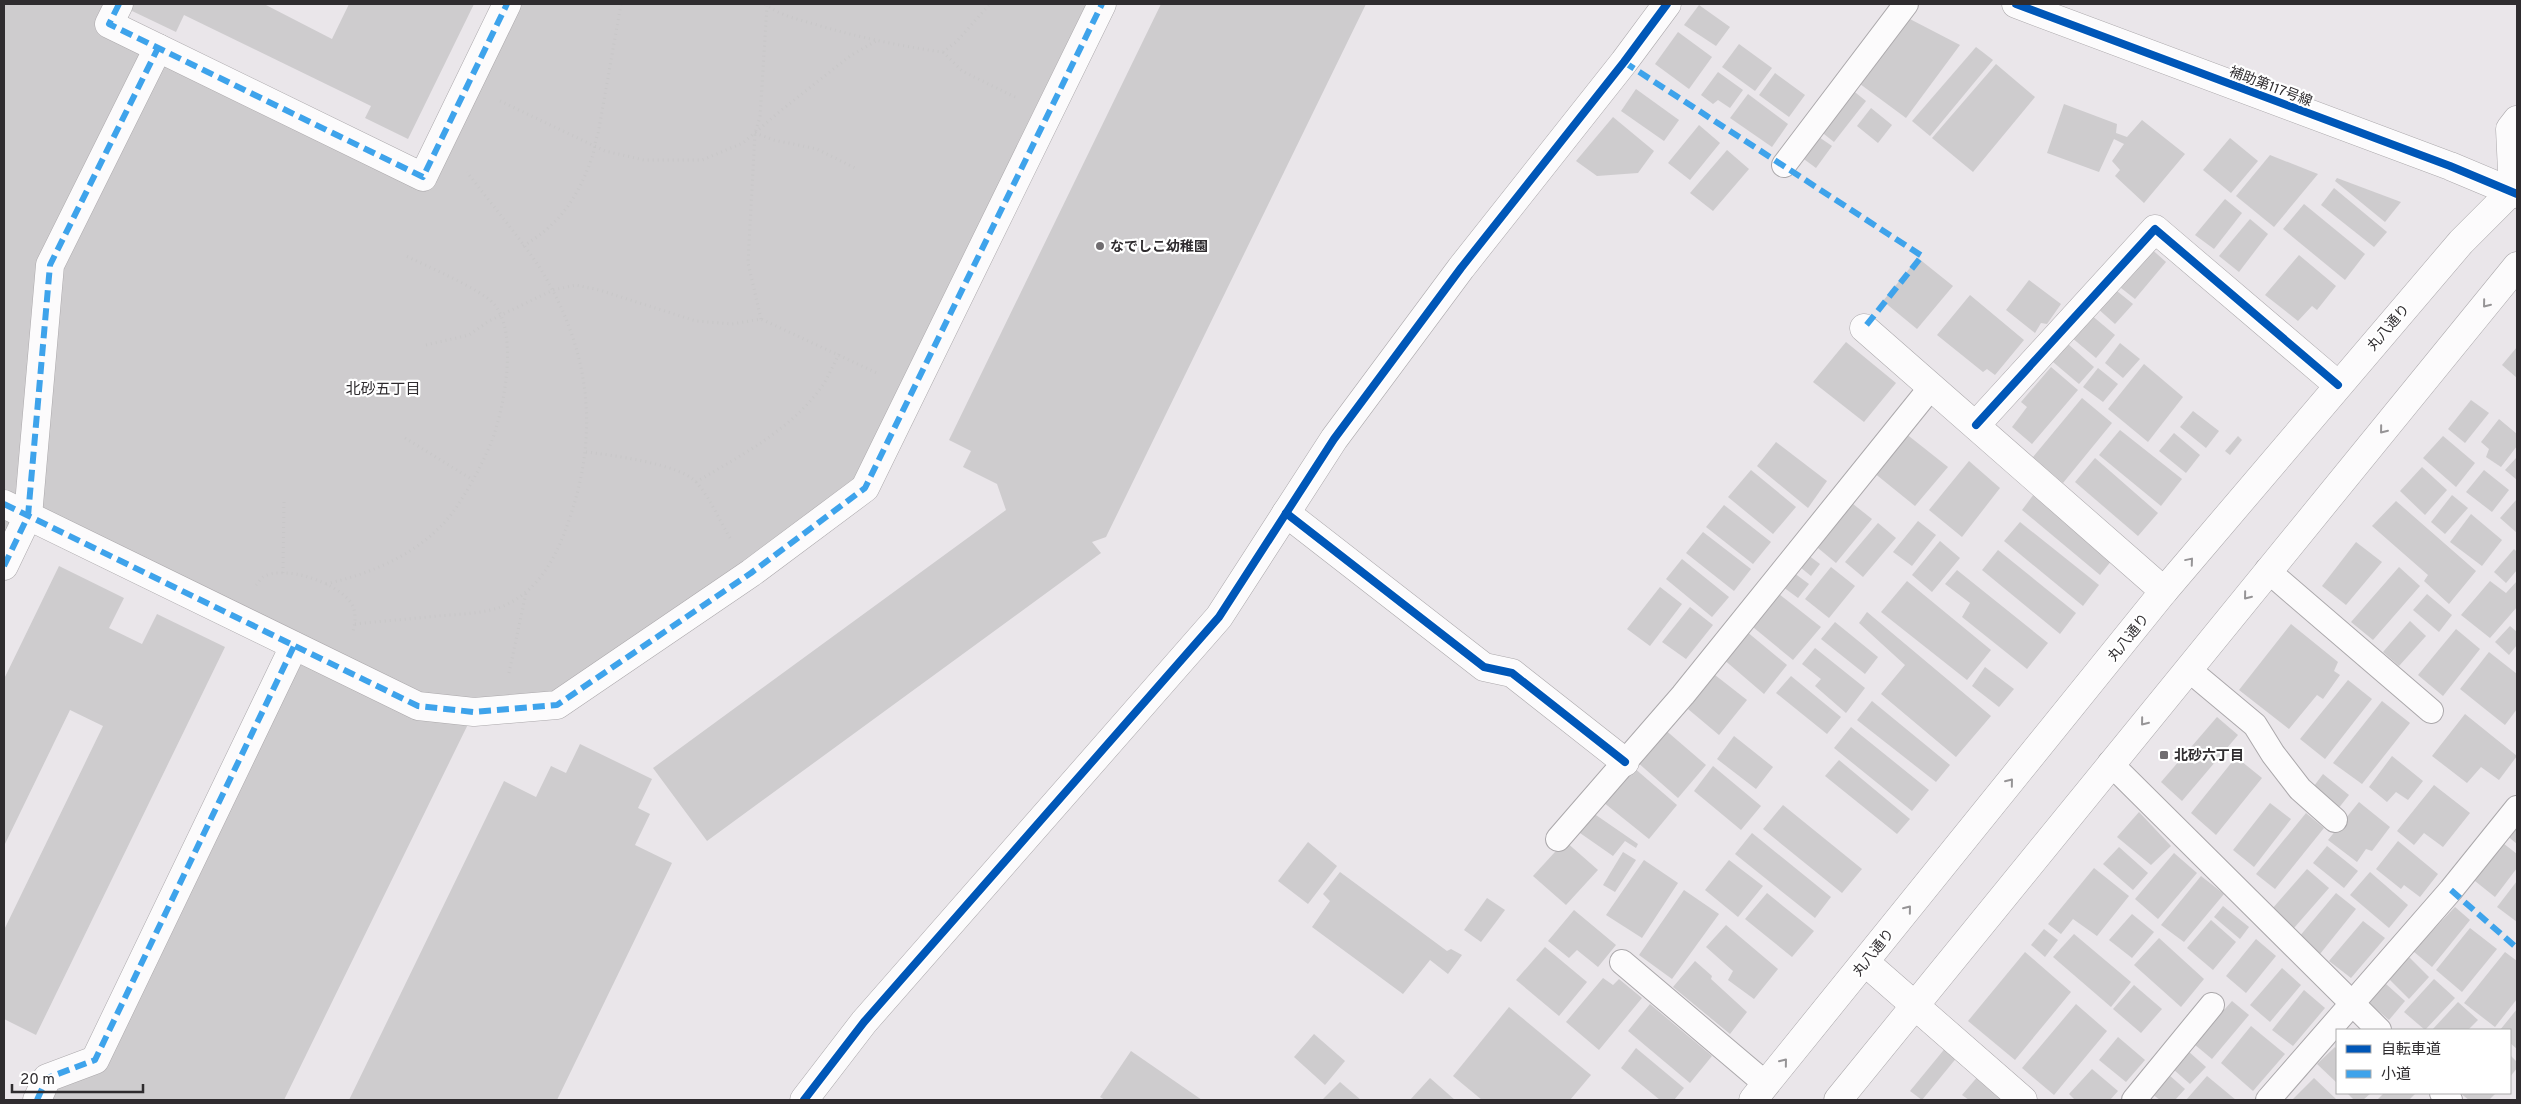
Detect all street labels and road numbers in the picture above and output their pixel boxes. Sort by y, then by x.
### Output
street label: 補助第117号線 [2226,63,2315,111]
street label: 丸八通り [2364,301,2414,355]
street label: 丸八通り [2105,611,2153,665]
street label: 丸八通り [1850,926,1898,980]

